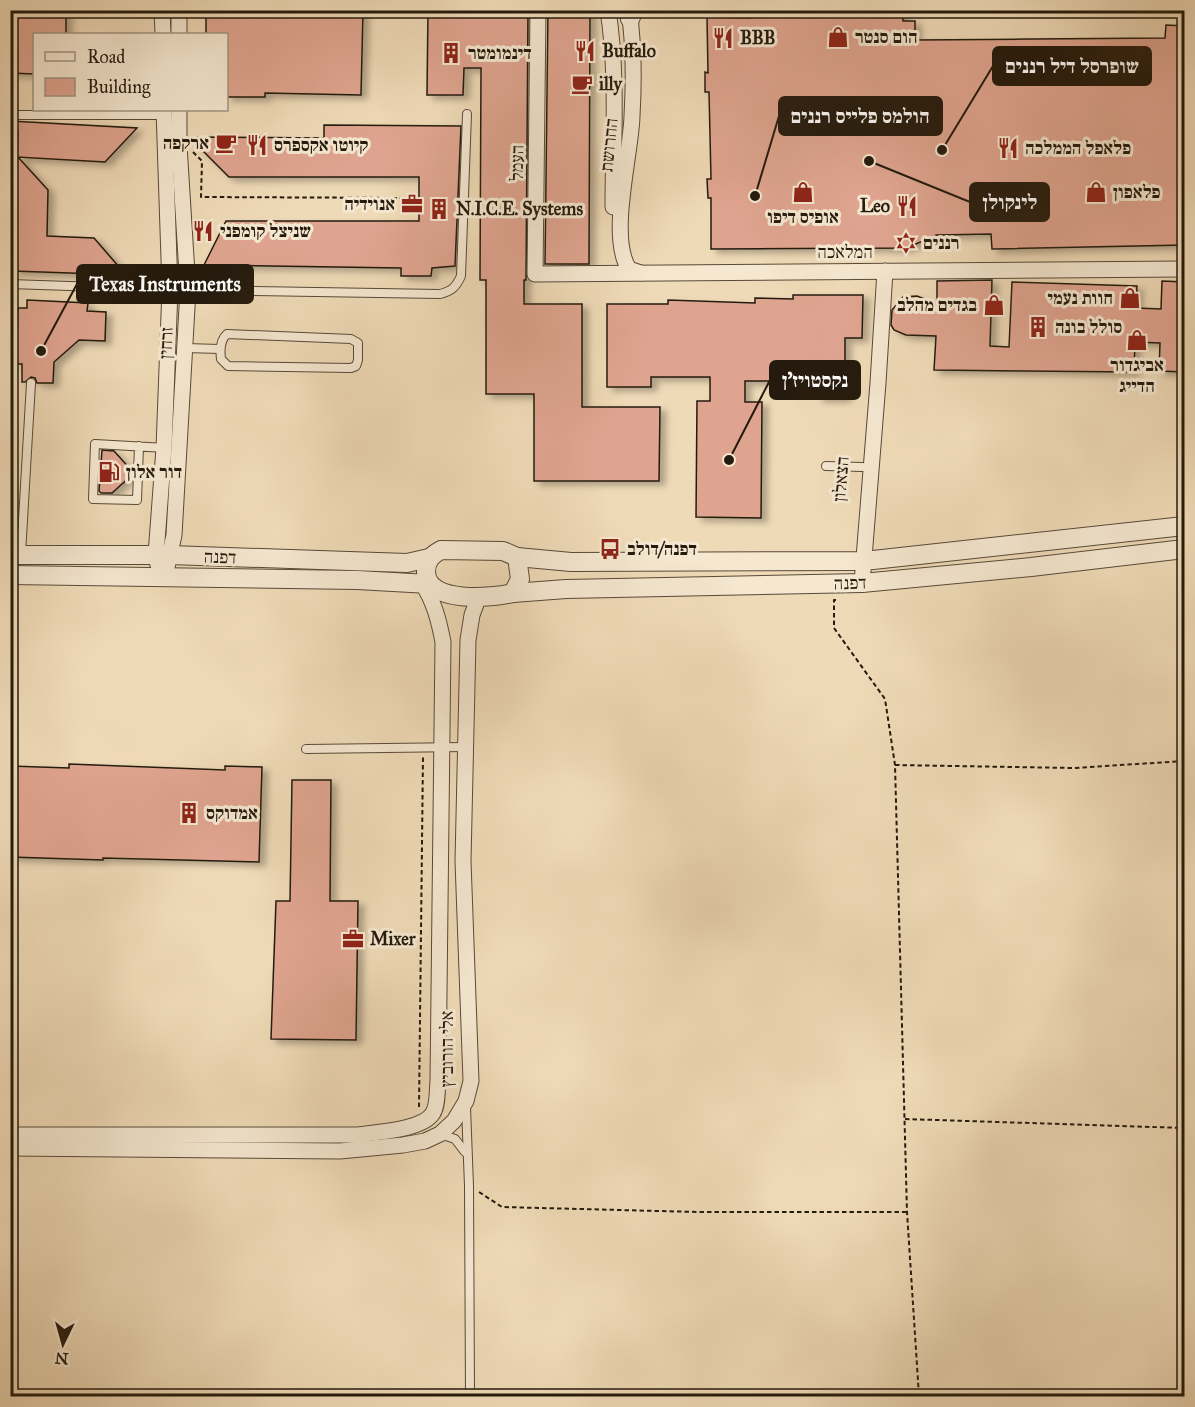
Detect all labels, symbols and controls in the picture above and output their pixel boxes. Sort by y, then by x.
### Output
shop icon: הום סנטר [826,25,850,49]
restaurant icon: BBB [711,26,735,50]
place label: הום סנטר [855,26,918,48]
place label: BBB [740,27,776,49]
legend [33,33,228,111]
restaurant icon: Buffalo [573,39,597,63]
place label: Buffalo [602,40,656,62]
building icon: דינמומטר [439,41,463,65]
place label: דינמומטר [468,42,532,64]
text: Road [87,46,125,68]
callout: שופרסל דיל רננים [993,47,1151,85]
text: שופרסל דיל רננים [1005,54,1139,78]
cafe icon: illy [570,72,594,96]
place label: illy [599,73,623,96]
text: Building [87,76,151,99]
callout: הולמס פלייס רננים [779,97,942,135]
text: הולמס פלייס רננים [790,104,930,128]
street label: החרושת [595,117,623,173]
cafe icon: ארקפה [214,131,238,155]
place label: ארקפה [163,132,209,154]
restaurant icon: קיוטו אקספרס [245,133,269,157]
place label: קיוטו אקספרס [274,134,368,156]
restaurant icon: פלאפל הממלכה [996,136,1020,160]
place label: פלאפל הממלכה [1025,137,1131,159]
street label: העמל [506,145,528,181]
shop icon: אופיס דיפו [791,180,815,204]
shop icon: פלאפון [1084,180,1108,204]
place label: פלאפון [1113,181,1161,203]
callout: לינקולן [970,183,1049,221]
text: לינקולן [983,190,1037,214]
office icon: אנוידיה [400,192,424,216]
place label: אנוידיה [344,193,395,215]
restaurant icon: Leo [895,194,919,218]
place label: Leo [860,195,890,217]
building icon: N.I.C.E. Systems [427,197,451,221]
place label: N.I.C.E. Systems [456,198,583,221]
place label: אופיס דיפו [767,206,839,228]
restaurant icon: שניצל קומפני [191,219,215,243]
place label: שניצל קומפני [220,220,311,242]
synagogue icon: רננים [894,231,918,255]
place label: רננים [923,232,960,254]
street label: המלאכה [817,241,873,263]
callout: Texas Instruments [77,265,253,303]
text: Texas Instruments [88,272,241,296]
shop icon: חוות נעמי [1118,286,1142,310]
place label: חוות נעמי [1048,287,1113,309]
shop icon: בגדים מהלב [982,293,1006,317]
place label: בגדים מהלב [897,294,977,316]
building icon: סולל בונה [1026,315,1050,339]
place label: סולל בונה [1055,316,1122,338]
street label: זרחין [154,326,178,360]
shop icon: אביגדור הדייג [1125,328,1149,352]
place label: אביגדור הדייג [1110,354,1164,397]
callout: נקסטויז'ן [770,361,860,399]
text: נקסטויז'ן [782,368,848,392]
street label: הצאלון [828,456,854,502]
fuel station icon: דור אלון [97,460,121,484]
place label: דור אלון [126,461,182,483]
bus stop icon: דפנה/דולב [598,537,622,561]
place label: דפנה/דולב [627,538,697,560]
street label: דפנה [203,545,237,569]
street label: דפנה [833,571,867,595]
building icon: אמדוקס [177,801,201,825]
place label: אמדוקס [206,802,258,824]
office icon: Mixer [341,927,365,951]
place label: Mixer [370,928,417,950]
street label: אלי הורוביץ [436,1011,458,1087]
north arrow [33,1314,93,1374]
text: N [54,1348,69,1369]

